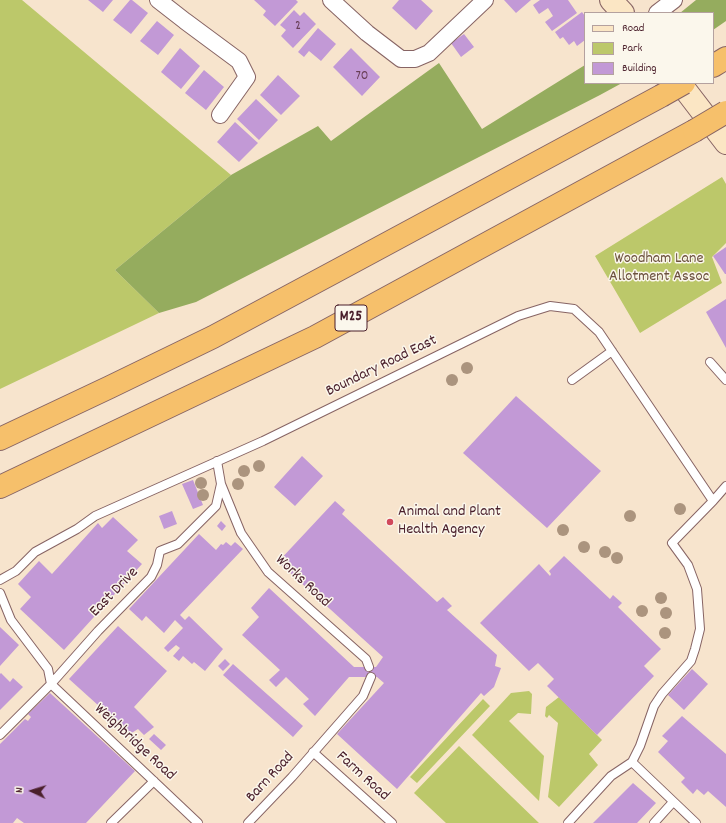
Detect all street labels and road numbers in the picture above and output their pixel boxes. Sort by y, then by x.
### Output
road number: M25 [335,305,367,331]
street label: Boundary Road East [323,332,441,402]
street label: Works Road [270,551,334,613]
street label: East Drive [87,564,143,622]
street label: Weighbridge Road [89,700,179,786]
street label: Farm Road [331,748,393,806]
street label: Barn Road [243,749,299,807]

